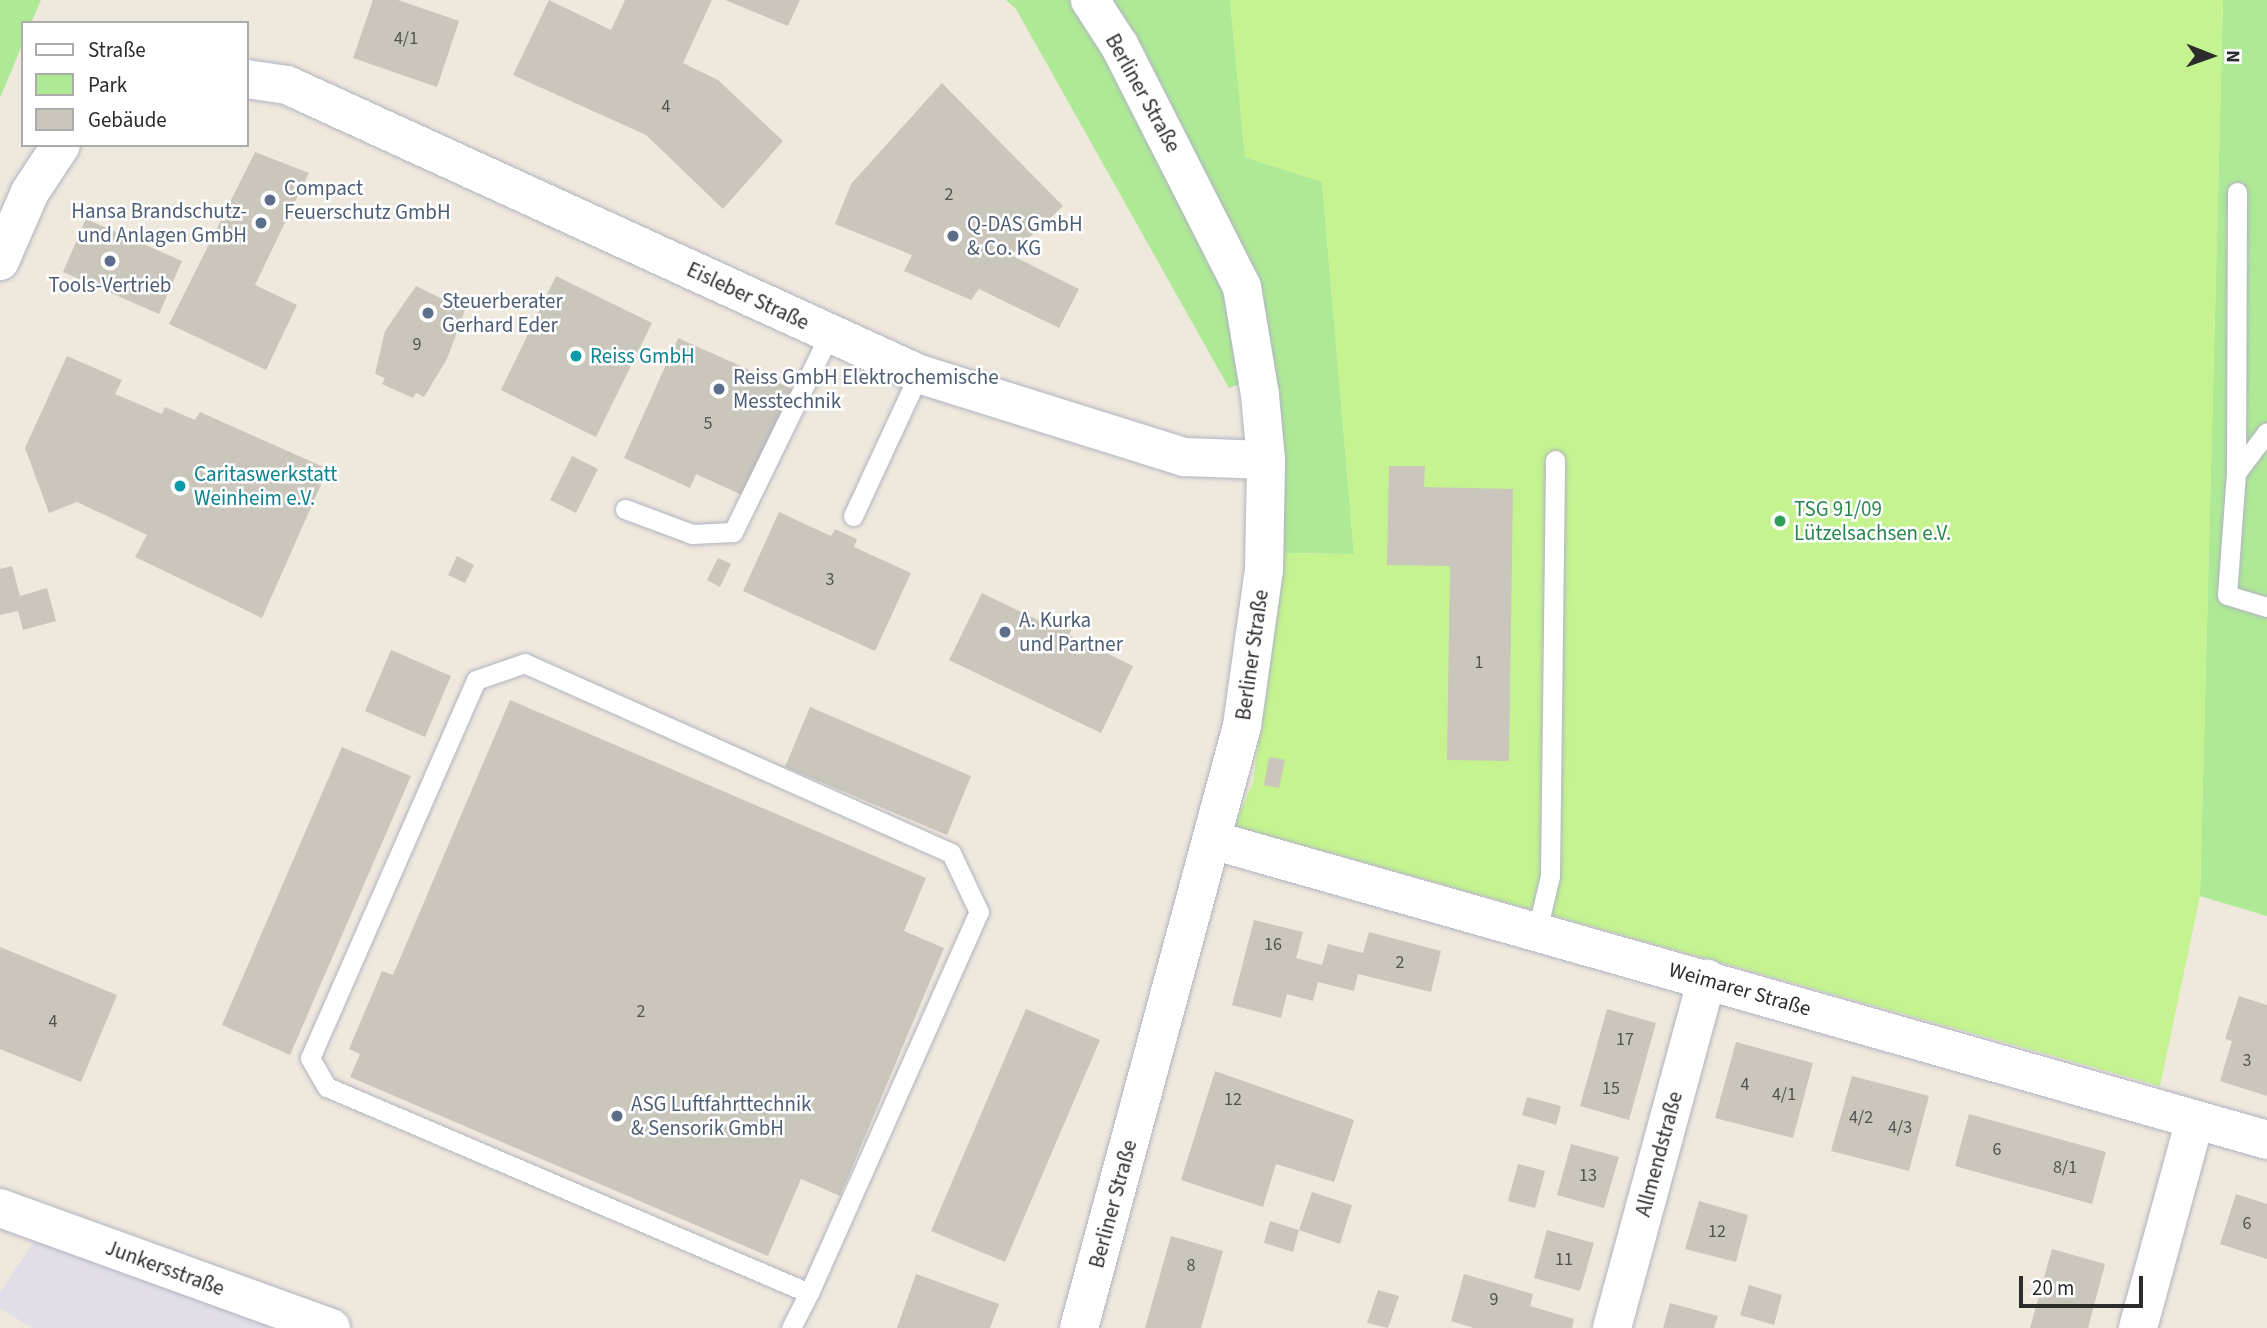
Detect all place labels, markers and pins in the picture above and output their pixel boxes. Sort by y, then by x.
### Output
place label: Compact Feuerschutz GmbH [284,175,451,225]
marker: Compact Feuerschutz GmbH [262,192,278,208]
place label: Hansa Brandschutz- und Anlagen GmbH [71,198,247,248]
place label: Q-DAS GmbH & Co. KG [967,211,1083,261]
marker: Hansa Brandschutz- und Anlagen GmbH [253,215,269,231]
marker: Q-DAS GmbH & Co. KG [945,228,961,244]
marker: Tools-Vertrieb [102,253,118,269]
place label: Tools-Vertrieb [49,272,171,298]
place label: Steuerberater Gerhard Eder [442,288,563,338]
marker: Steuerberater Gerhard Eder [420,305,436,321]
place label: Reiss GmbH [590,343,695,369]
marker: Reiss GmbH [568,348,584,364]
place label: Reiss GmbH Elektrochemische Messtechnik [733,364,999,414]
marker: Reiss GmbH Elektrochemische Messtechnik [711,381,727,397]
place label: Caritaswerkstatt Weinheim e.V. [194,461,337,511]
marker: Caritaswerkstatt Weinheim e.V. [172,478,188,494]
place label: TSG 91/09 Lützelsachsen e.V. [1794,496,1951,546]
marker: TSG 91/09 Lützelsachsen e.V. [1772,513,1788,529]
place label: A. Kurka und Partner [1019,607,1123,657]
marker: A. Kurka und Partner [997,624,1013,640]
place label: ASG Luftfahrttechnik & Sensorik GmbH [631,1091,811,1141]
marker: ASG Luftfahrttechnik & Sensorik GmbH [609,1108,625,1124]

